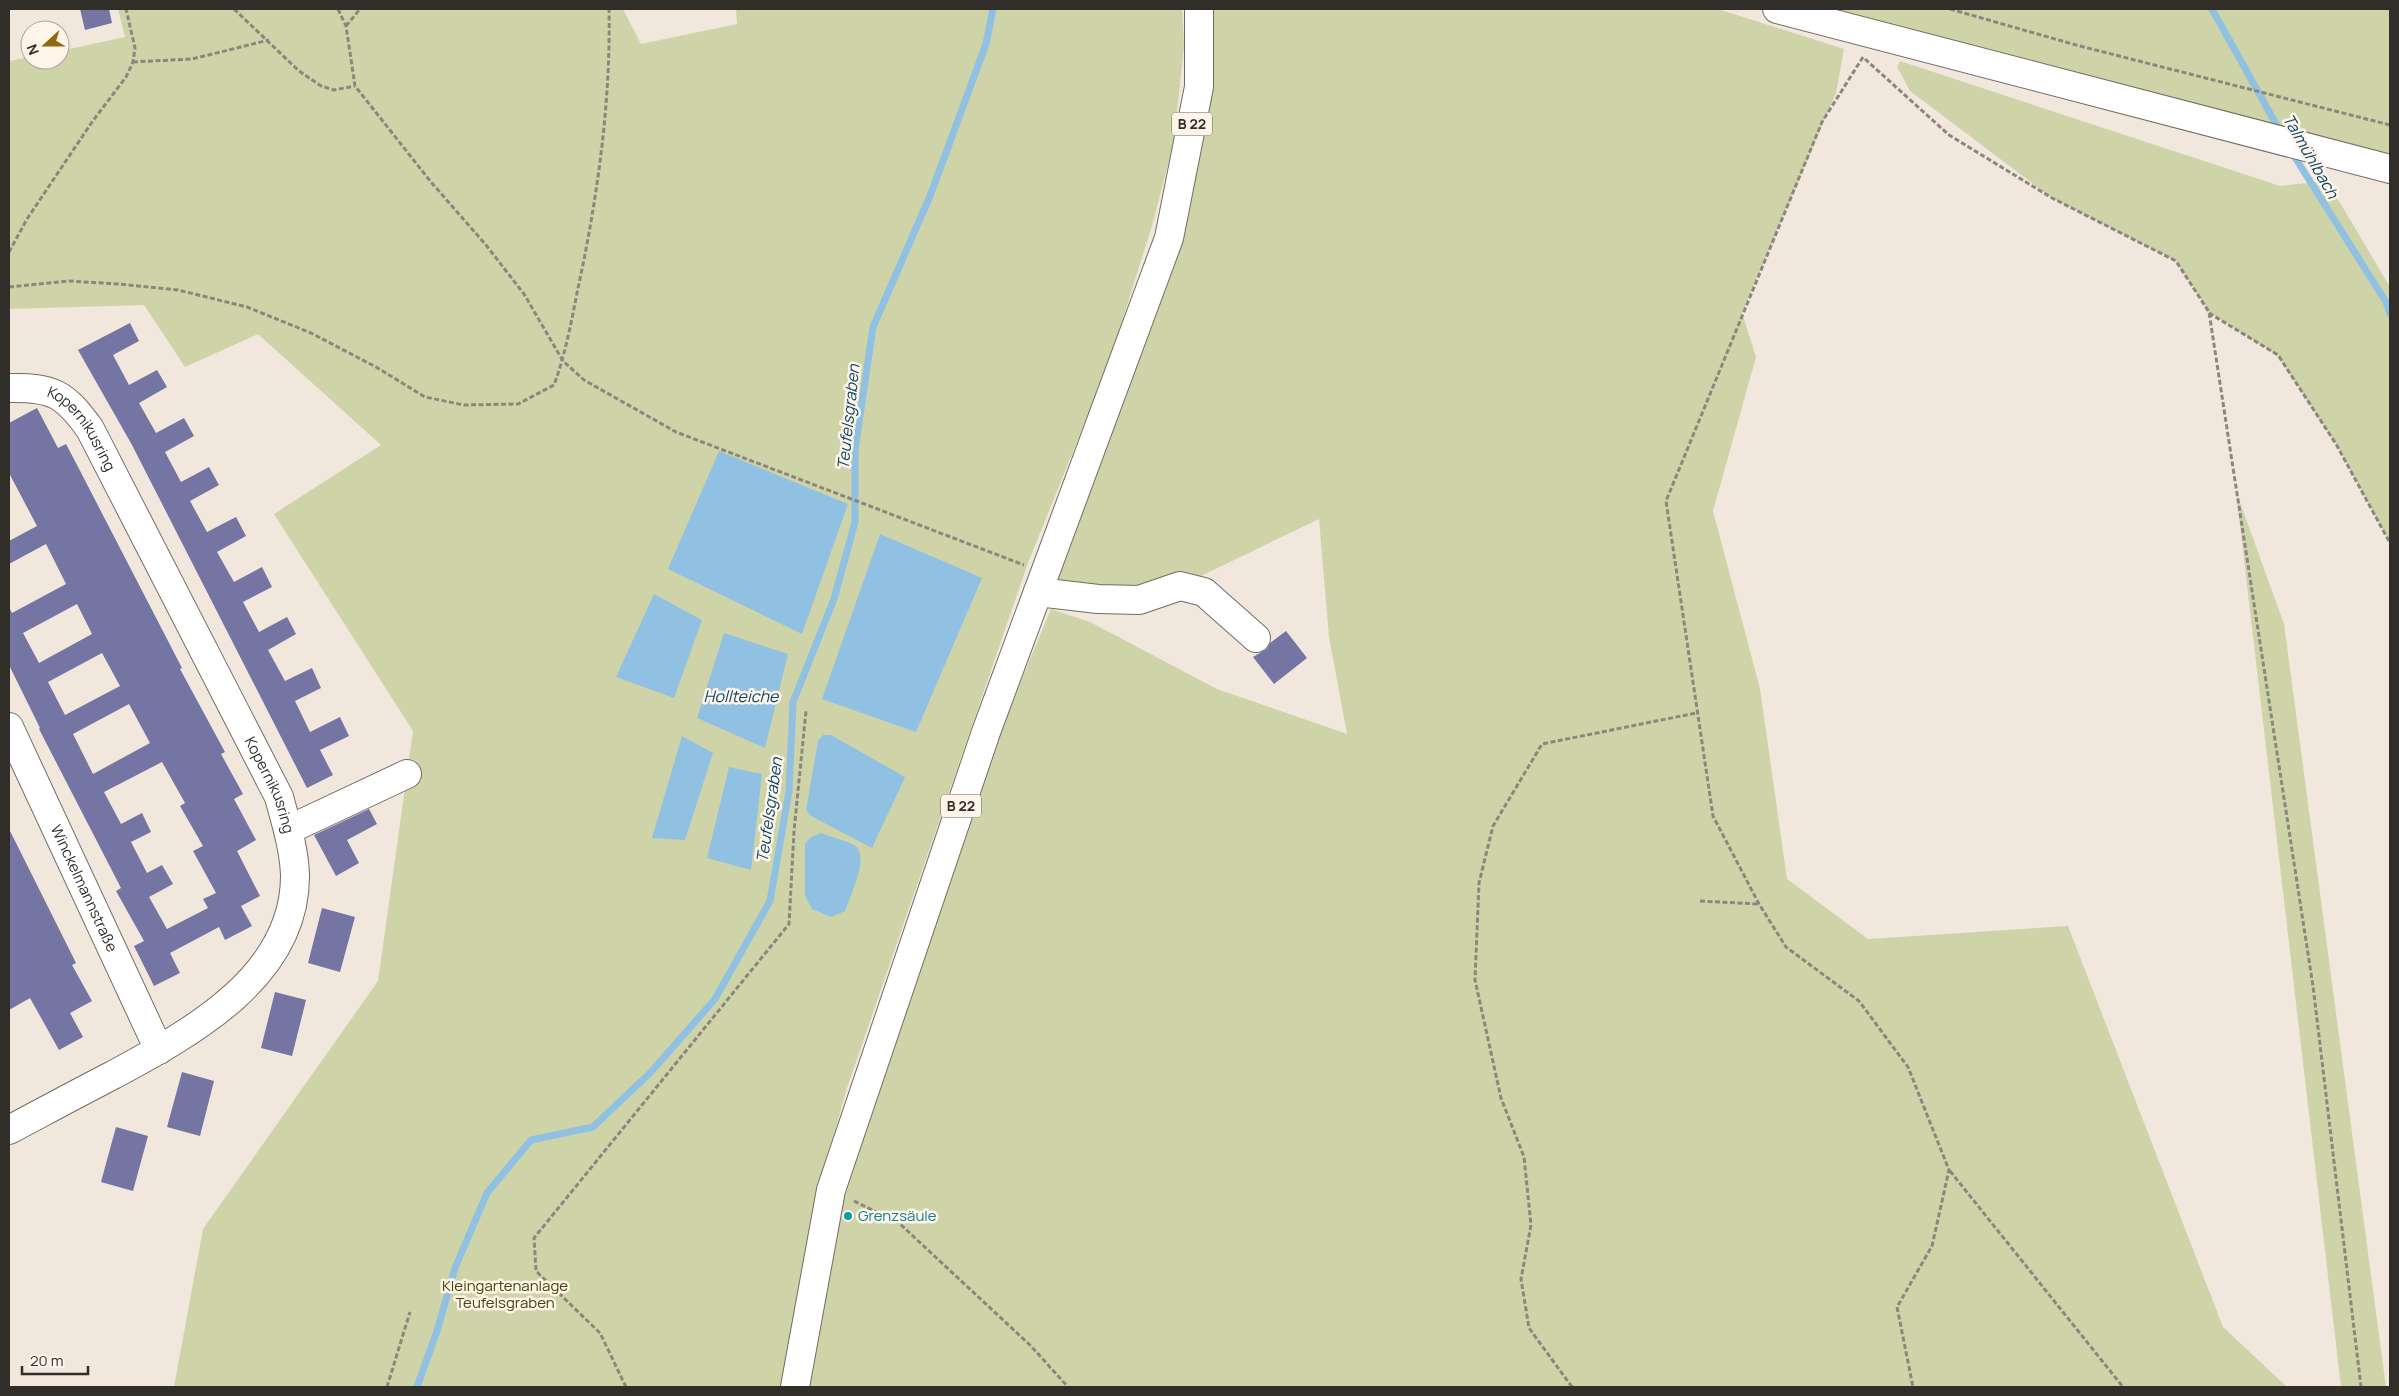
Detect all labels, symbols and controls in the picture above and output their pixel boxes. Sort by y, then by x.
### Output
north arrow [20,20,70,70]
text: N [22,42,43,58]
water label: Talmühlbach [2278,110,2344,203]
road number: B 22 [1172,112,1212,136]
water label: Teufelsgraben [832,363,865,471]
street label: Kopernikusring [44,381,121,475]
water label: Hollteiche [704,685,780,707]
street label: Kopernikusring [240,733,299,836]
water label: Teufelsgraben [751,756,787,864]
road number: B 22 [941,794,981,818]
street label: Winckelmannstraße [46,821,123,955]
place label: Grenzsäule [858,1205,937,1226]
marker: Grenzsäule [842,1210,854,1222]
park label: Kleingartenanlage Teufelsgraben [442,1275,568,1313]
scale bar [22,1344,89,1376]
text: 20 m [30,1350,63,1371]

